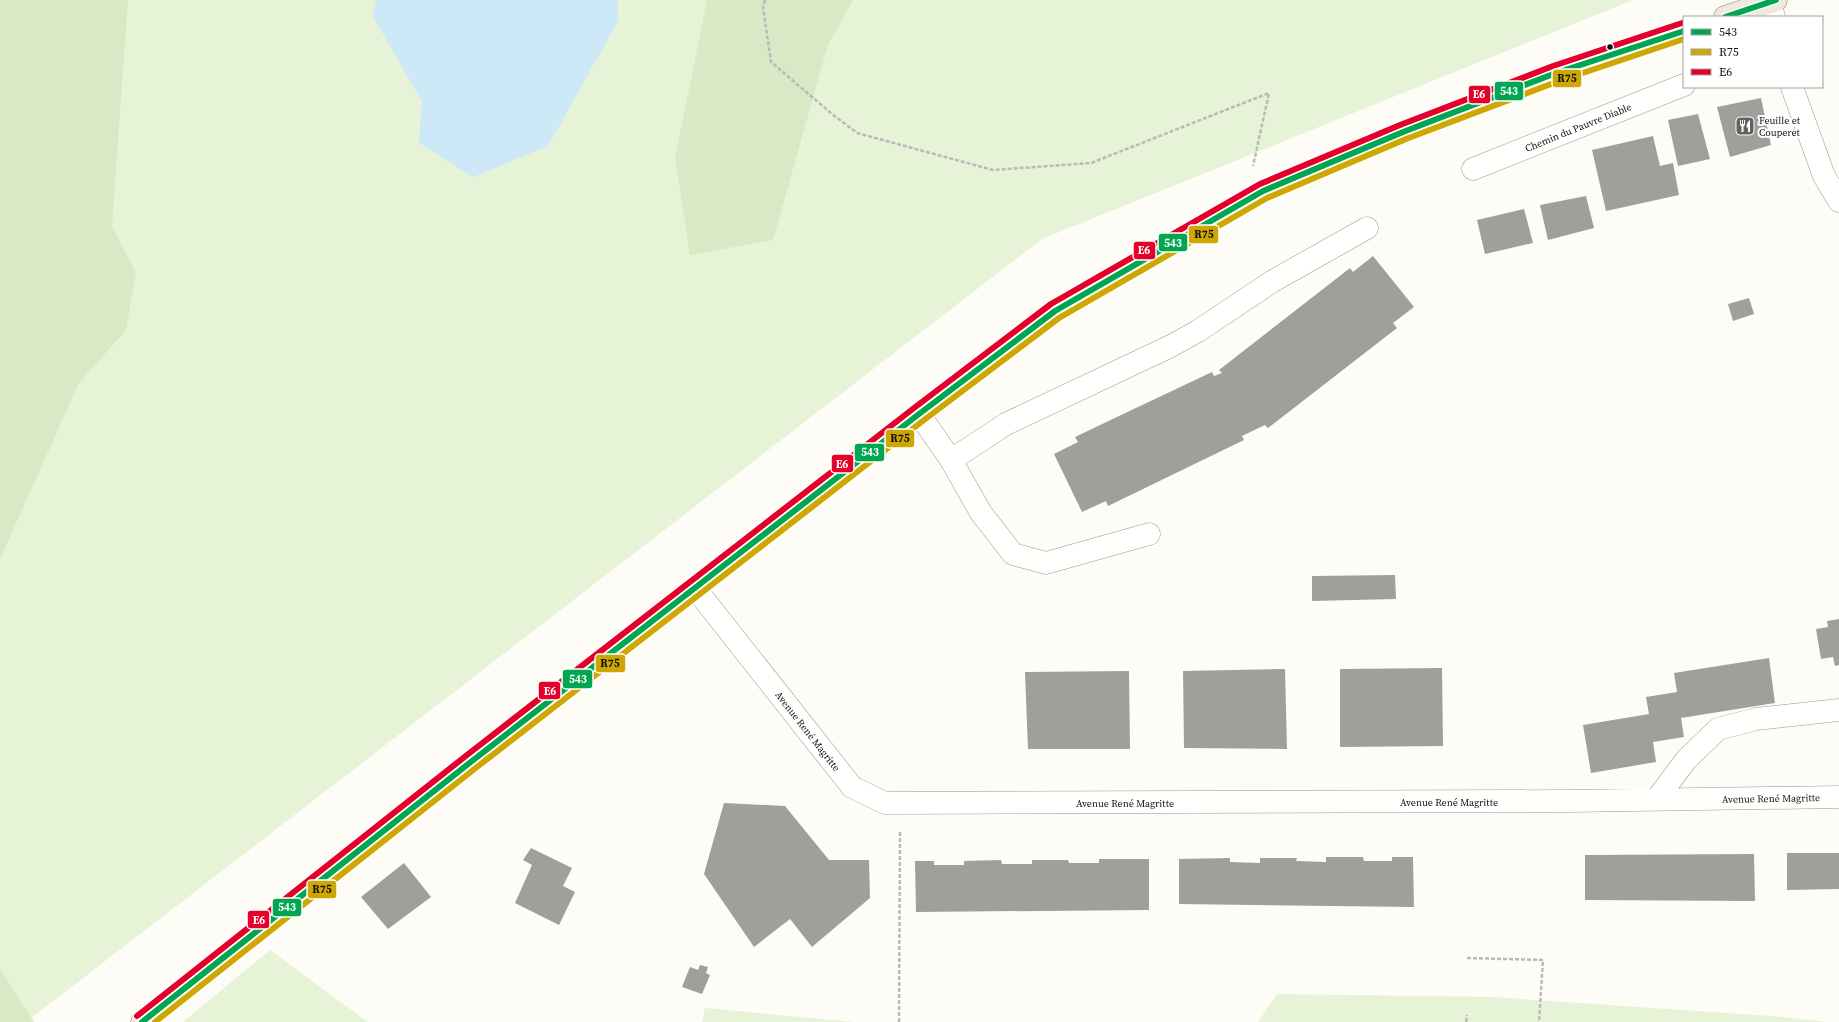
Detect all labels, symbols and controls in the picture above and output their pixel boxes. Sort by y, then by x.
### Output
legend [1683,16,1823,88]
text: 543 [1719,24,1737,40]
unlabelled marker [1605,42,1615,52]
text: R75 [1719,44,1739,60]
text: E6 [1719,64,1732,80]
line badge: R75 [1552,69,1582,88]
text: R75 [1557,71,1577,86]
line badge: 543 [1494,81,1524,101]
text: 543 [1500,84,1518,99]
line badge: E6 [1468,85,1491,104]
text: E6 [1473,87,1485,102]
street label: Chemin du Pauvre Diable [1523,100,1633,155]
place label: Feuille et Couperet [1759,114,1801,139]
restaurant icon: Feuille et Couperet [1734,115,1756,137]
line badge: R75 [1188,225,1219,244]
text: R75 [1194,227,1214,242]
line badge: 543 [1158,233,1188,252]
text: 543 [1164,236,1182,251]
line badge: E6 [1133,241,1156,260]
text: E6 [1138,243,1150,258]
line badge: R75 [885,429,915,448]
text: R75 [890,431,910,446]
line badge: 543 [854,443,885,462]
text: 543 [861,445,879,460]
line badge: E6 [831,454,854,473]
text: E6 [836,457,848,472]
line badge: R75 [595,654,626,673]
text: R75 [600,656,620,671]
line badge: 543 [562,669,593,689]
text: 543 [569,672,587,687]
line badge: E6 [538,681,561,700]
text: E6 [544,684,556,699]
street label: Avenue René Magritte [772,689,843,774]
street label: Avenue René Magritte [1722,791,1820,806]
street label: Avenue René Magritte [1400,796,1498,809]
street label: Avenue René Magritte [1076,797,1174,810]
line badge: R75 [307,880,337,899]
text: R75 [312,882,332,897]
line badge: 543 [272,898,302,917]
text: 543 [278,900,296,915]
line badge: E6 [247,910,270,929]
text: E6 [253,913,265,928]

